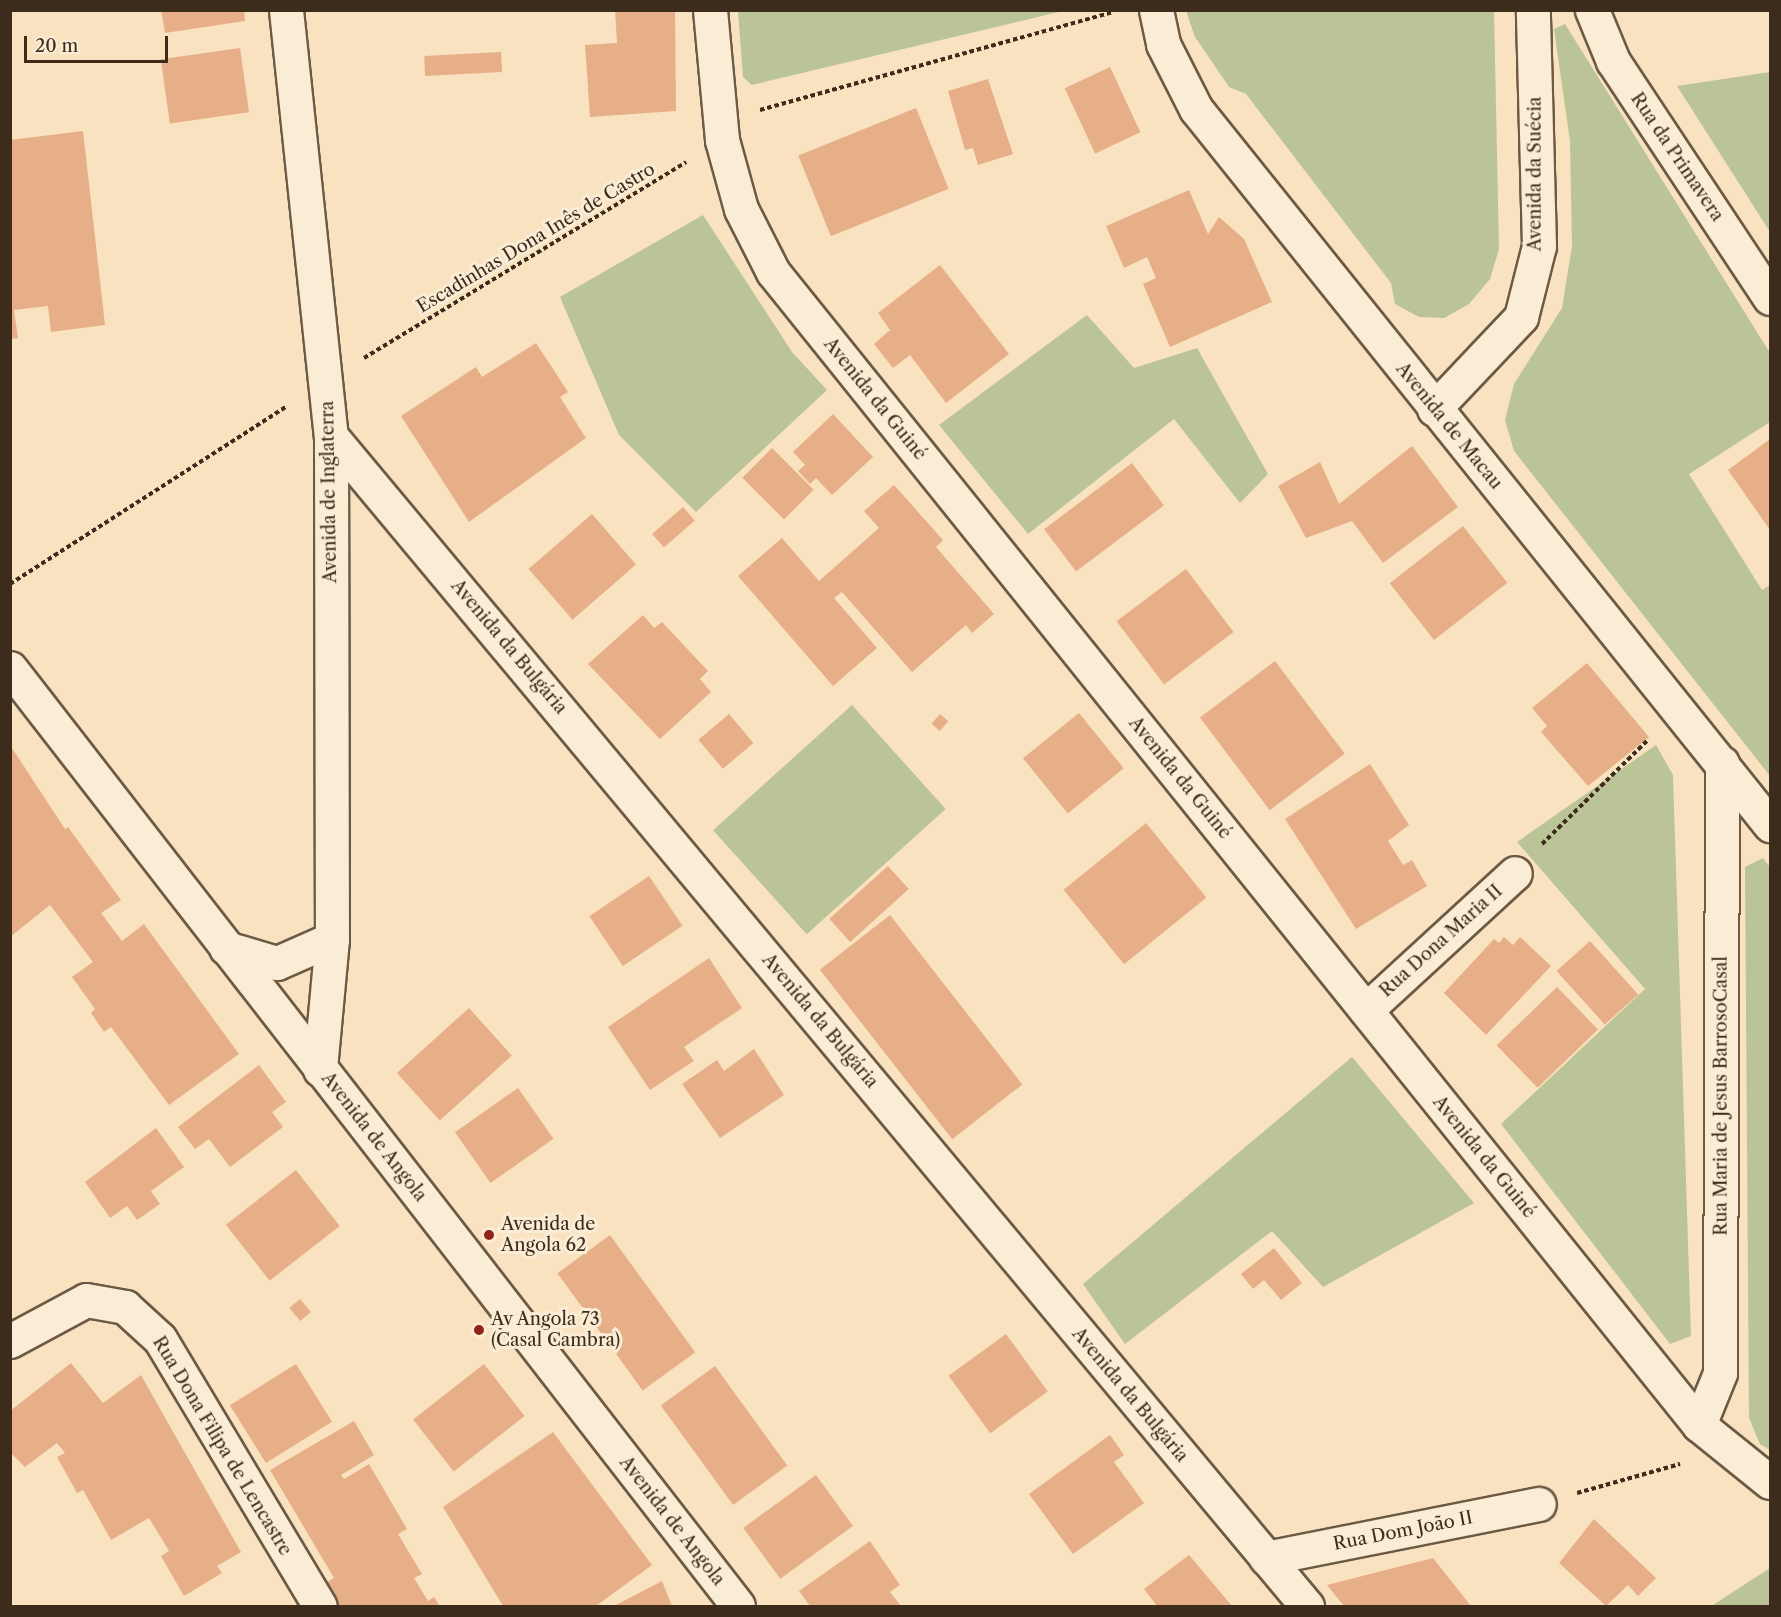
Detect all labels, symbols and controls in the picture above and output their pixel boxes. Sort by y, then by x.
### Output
scale bar [27,24,171,62]
text: 20 m [35,35,78,57]
street label: Rua da Primavera [1626,88,1728,226]
street label: Avenida da Suécia [1524,96,1546,252]
street label: Escadinhas Dona Inês de Castro [413,158,659,318]
street label: Avenida da Guiné [819,333,931,465]
street label: Avenida de Macau [1391,358,1507,494]
street label: Avenida de Inglaterra [317,400,341,584]
street label: Avenida da Bulgária [446,575,572,719]
street label: Avenida da Guiné [1124,712,1236,844]
street label: Rua Dona Maria II [1375,880,1507,1002]
street label: Avenida da Bulgária [757,949,883,1093]
street label: Rua Maria de Jesus BarrosoCasal [1710,956,1732,1236]
street label: Avenida de Angola [316,1068,432,1206]
street label: Avenida da Guiné [1428,1091,1540,1223]
place label: Avenida de Angola 62 [501,1214,596,1256]
marker: Avenida de Angola 62 [482,1228,496,1242]
place label: Av Angola 73 (Casal Cambra) [491,1309,620,1352]
marker: Av Angola 73 (Casal Cambra) [472,1323,486,1337]
street label: Avenida da Bulgária [1067,1323,1193,1467]
street label: Rua Dona Filipa de Lencastre [148,1332,296,1560]
street label: Avenida de Angola [614,1452,730,1590]
street label: Rua Dom João II [1331,1507,1475,1555]

